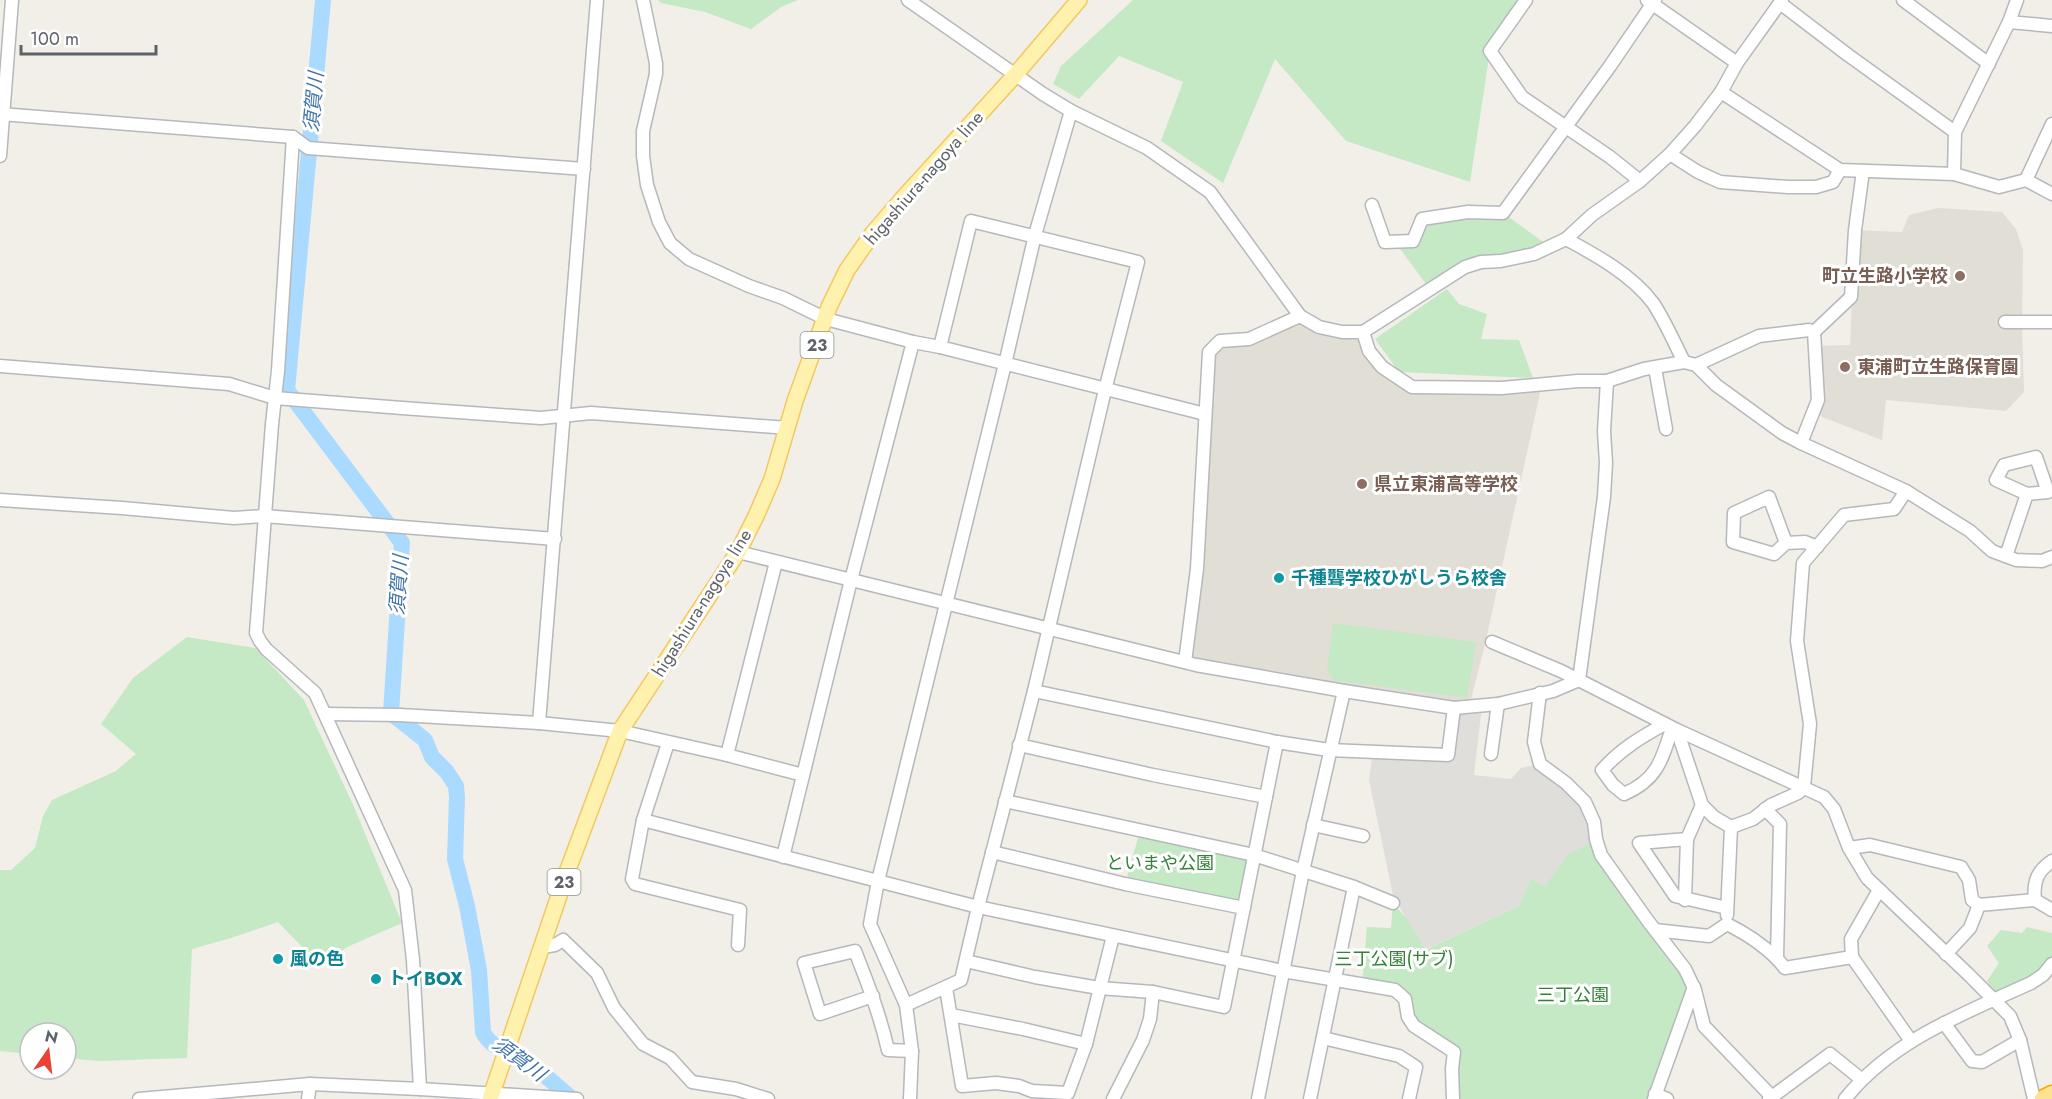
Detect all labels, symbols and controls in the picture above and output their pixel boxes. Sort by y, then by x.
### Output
scale bar [21,18,156,56]
text: 100 m [30,26,79,52]
water label: 須賀川 [297,69,331,133]
street label: higashiura-nagoya line [858,105,990,251]
place label: 町立生路小学校 [1822,263,1948,289]
marker: 町立生路小学校 [1953,269,1967,283]
road number: 23 [800,332,834,358]
place label: 東浦町立生路保育園 [1857,354,2019,380]
marker: 東浦町立生路保育園 [1838,360,1852,374]
place label: 県立東浦高等学校 [1374,471,1518,497]
marker: 県立東浦高等学校 [1355,477,1369,491]
street label: higashiura-nagoya line [646,524,758,682]
water label: 須賀川 [382,552,416,616]
place label: 千種聾学校ひがしうら校舎 [1291,565,1507,591]
marker: 千種聾学校ひがしうら校舎 [1272,571,1286,585]
park label: といまや公園 [1106,850,1214,876]
road number: 23 [548,869,580,895]
place label: 風の色 [290,946,344,972]
park label: 三丁公園(サブ) [1334,946,1454,972]
marker: 風の色 [271,952,285,966]
place label: トイBOX [388,966,463,992]
marker: トイBOX [369,972,383,986]
park label: 三丁公園 [1537,982,1609,1008]
north arrow [18,1021,78,1081]
text: N [43,1024,60,1050]
water label: 須賀川 [486,1030,553,1090]

